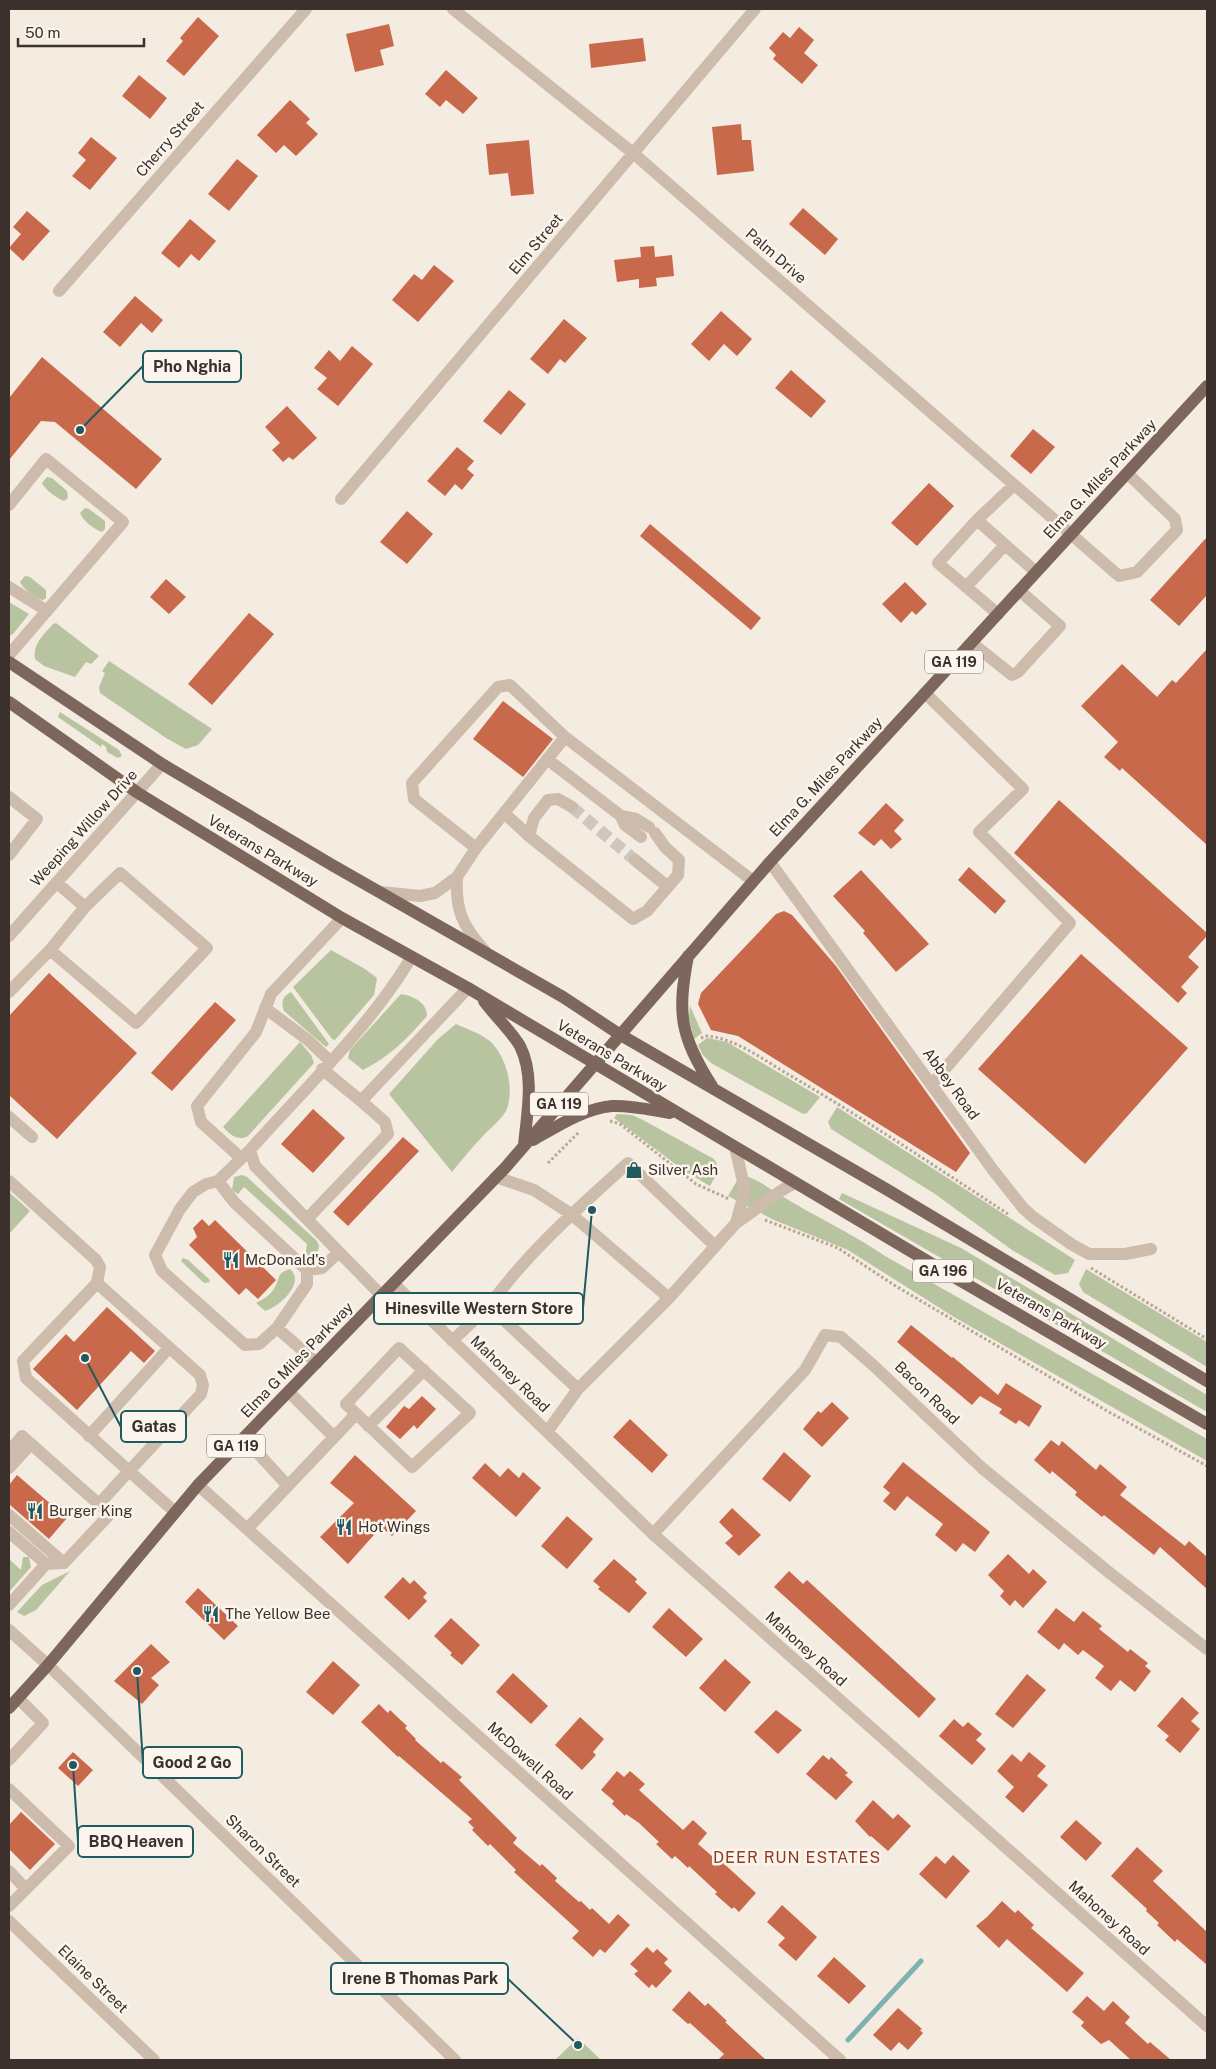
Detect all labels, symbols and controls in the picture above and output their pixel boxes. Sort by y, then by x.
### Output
scale bar [18,15,144,47]
text: 50 m [25,24,60,41]
street label: Cherry Street [132,97,207,180]
street label: Elm Street [505,210,566,277]
street label: Palm Drive [743,225,810,287]
callout: Pho Nghia [143,351,241,382]
text: Pho Nghia [153,357,231,376]
street label: Elma G. Miles Parkway [1040,415,1159,542]
road number: GA 119 [925,650,983,674]
street label: Elma G. Miles Parkway [766,713,885,840]
street label: Weeping Willow Drive [27,766,140,889]
street label: Veterans Parkway [205,811,321,890]
street label: Veterans Parkway [554,1016,670,1095]
street label: Abbey Road [920,1045,983,1123]
road number: GA 119 [530,1092,588,1116]
shop icon: Silver Ash [624,1160,644,1180]
place label: Silver Ash [648,1161,718,1178]
restaurant icon: McDonald's [221,1250,241,1270]
place label: McDonald's [245,1251,325,1268]
road number: GA 196 [913,1260,973,1282]
street label: Veterans Parkway [993,1275,1110,1352]
callout: Hinesville Western Store [374,1293,583,1324]
street label: Elma G Miles Parkway [237,1298,356,1421]
text: Hinesville Western Store [385,1299,573,1318]
street label: Mahoney Road [467,1332,553,1415]
street label: Bacon Road [892,1358,963,1428]
callout: Gatas [121,1411,186,1442]
text: Gatas [132,1417,176,1436]
road number: GA 119 [207,1434,265,1458]
restaurant icon: Burger King [25,1501,45,1521]
place label: Burger King [49,1502,133,1519]
restaurant icon: Hot Wings [334,1517,354,1537]
place label: Hot Wings [358,1518,430,1535]
restaurant icon: The Yellow Bee [201,1604,221,1624]
place label: The Yellow Bee [225,1605,331,1622]
street label: Mahoney Road [762,1608,850,1689]
street label: McDowell Road [484,1718,576,1803]
callout: Good 2 Go [143,1747,242,1778]
text: Good 2 Go [152,1753,232,1772]
street label: Sharon Street [222,1811,304,1891]
callout: BBQ Heaven [78,1826,193,1857]
text: BBQ Heaven [89,1832,183,1851]
district label: DEER RUN ESTATES [713,1848,881,1867]
street label: Mahoney Road [1065,1877,1153,1958]
street label: Elaine Street [55,1941,132,2016]
callout: Irene B Thomas Park [331,1963,508,1994]
text: Irene B Thomas Park [342,1969,498,1988]

